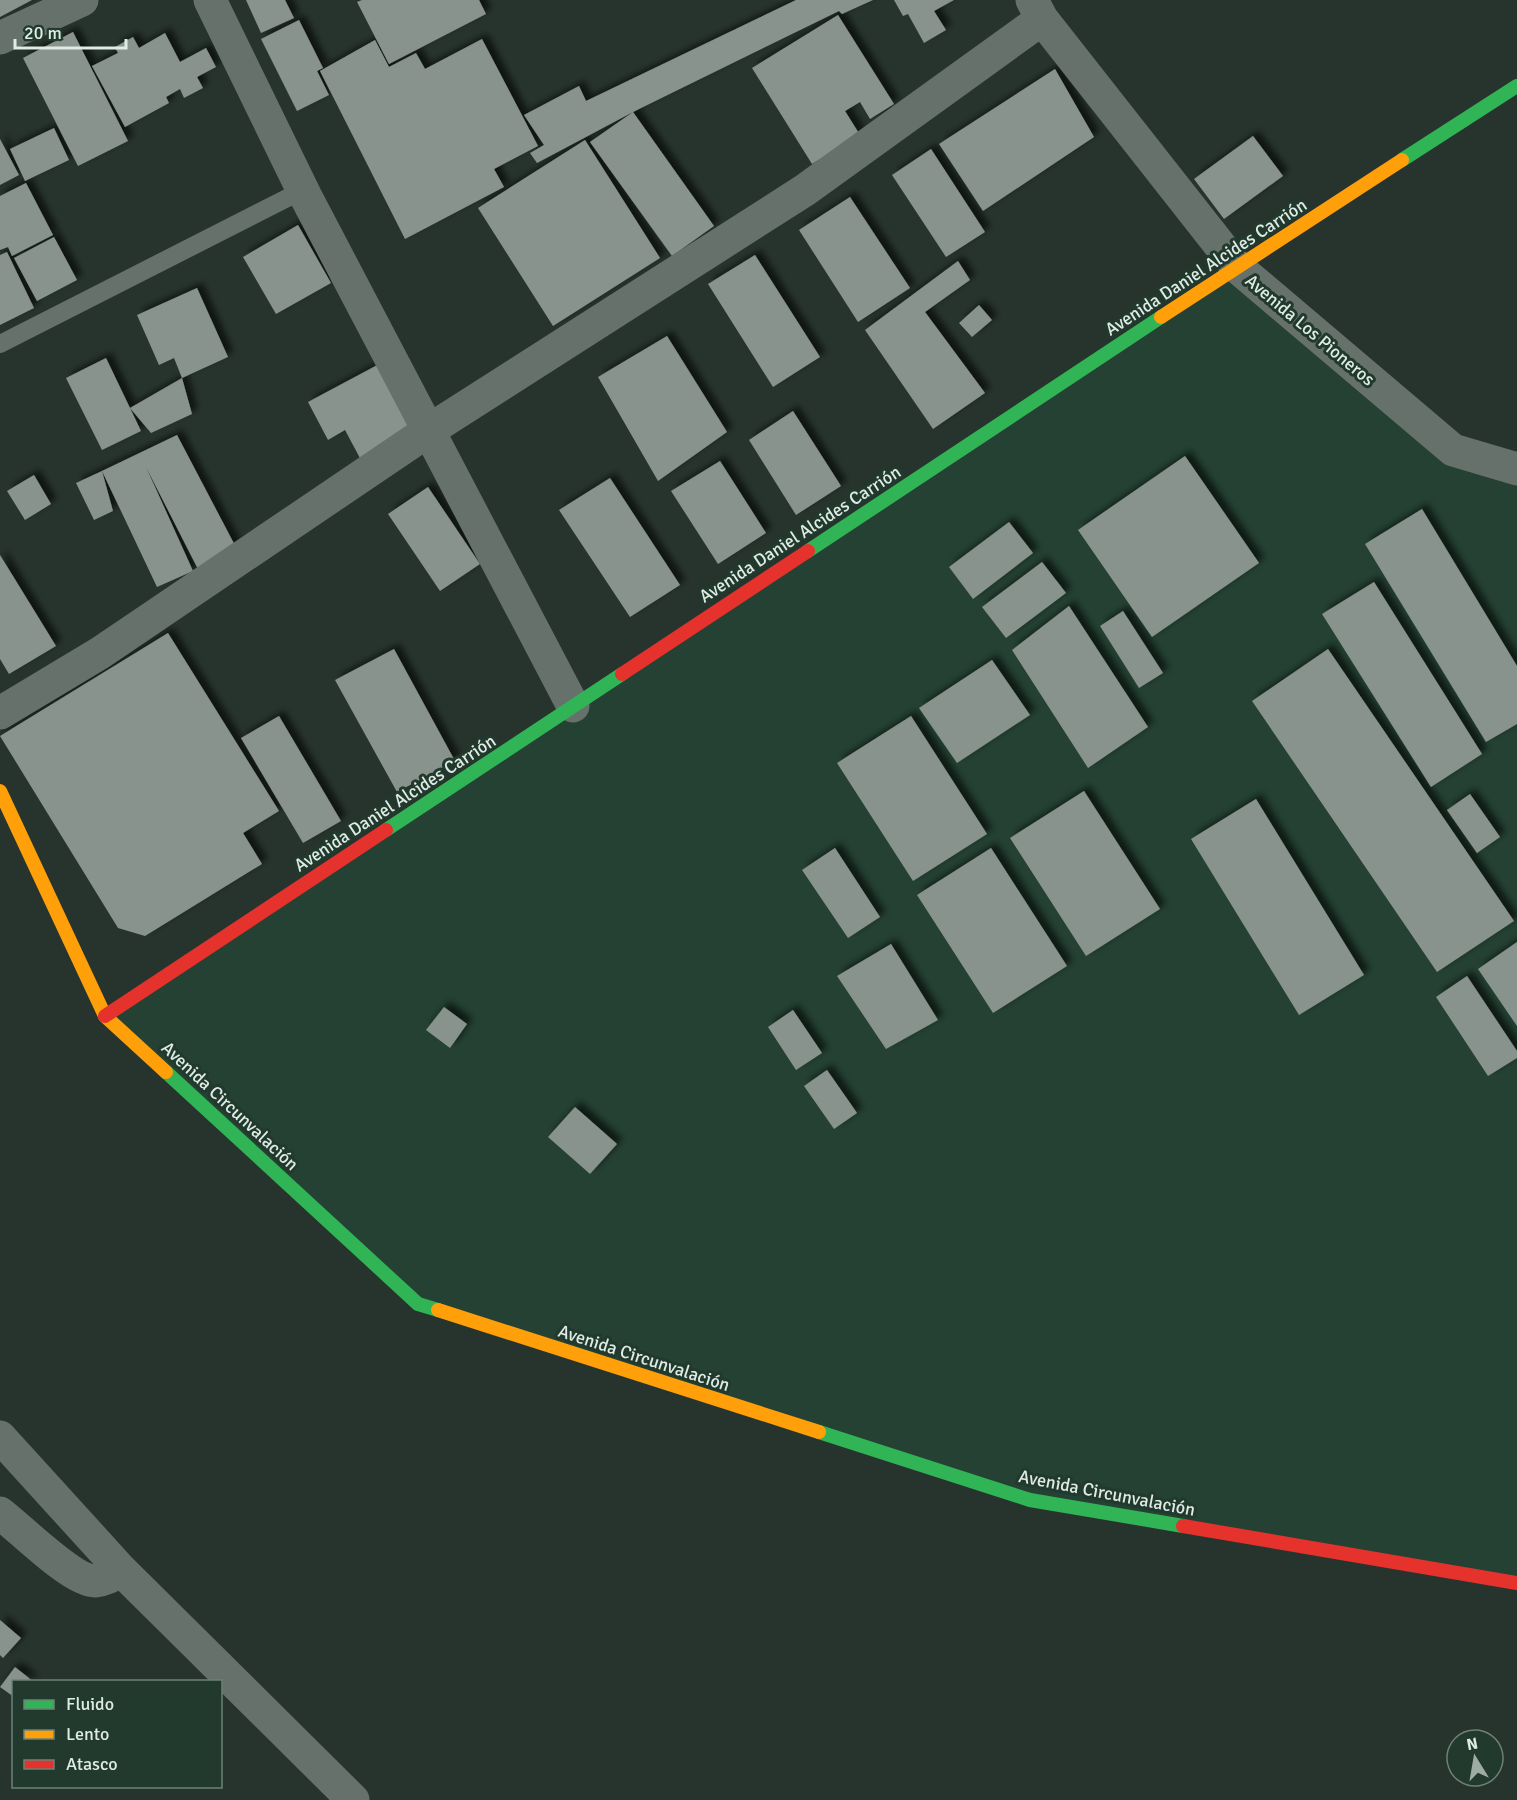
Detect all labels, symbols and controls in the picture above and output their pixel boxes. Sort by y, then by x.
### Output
scale bar [15,12,126,50]
text: 20 m [24,22,62,44]
street label: Avenida Daniel Alcides Carrión [1101,194,1311,340]
street label: Avenida Los Pioneros [1241,270,1379,391]
street label: Avenida Daniel Alcides Carrión [695,461,905,607]
street label: Avenida Daniel Alcides Carrión [290,730,500,876]
street label: Avenida Circunvalación [157,1037,303,1175]
street label: Avenida Circunvalación [555,1320,733,1396]
street label: Avenida Circunvalación [1017,1465,1197,1521]
legend [12,1680,222,1788]
text: Fluido [66,1693,114,1715]
text: Lento [66,1723,109,1745]
north arrow [1445,1728,1505,1788]
text: N [1465,1733,1480,1755]
text: Atasco [66,1753,118,1775]

